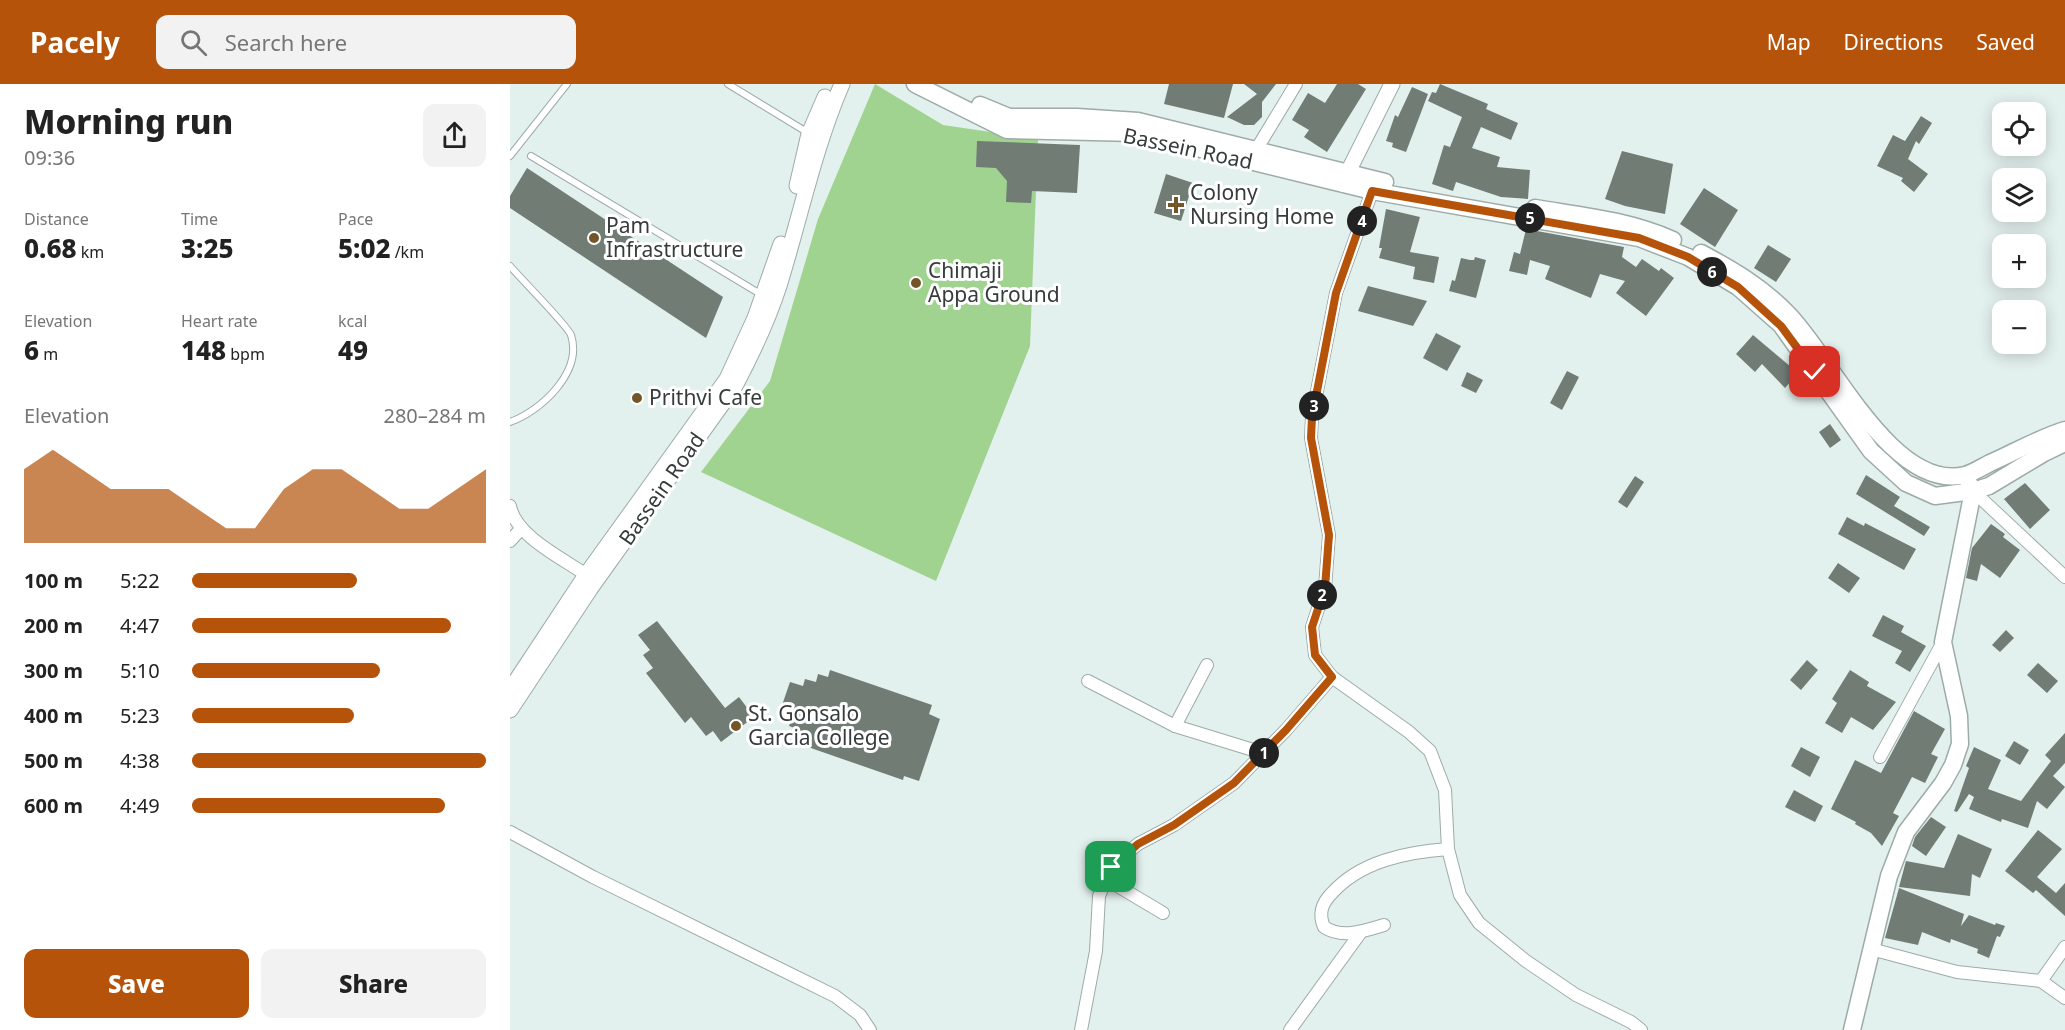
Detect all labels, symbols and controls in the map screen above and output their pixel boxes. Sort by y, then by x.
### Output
search box [156,15,576,69]
text: Pacely [30,23,120,61]
icon: search [177,26,210,59]
text: Search here [225,27,347,57]
text: Map [1767,28,1811,56]
text: Directions [1844,28,1943,56]
text: Saved [1976,28,2035,56]
text: Morning run [24,99,233,144]
map controls [1992,102,2046,354]
button: locate [1992,102,2046,156]
button: share [423,104,486,167]
street label: Bassein Road [1121,121,1256,175]
text: 09:36 [24,144,75,171]
button: layers [1992,168,2046,222]
place label: Colony Nursing Home [1190,178,1334,230]
marker: Colony Nursing Home [1167,196,1185,214]
pin: 5 [1515,203,1545,233]
pin: 4 [1347,206,1377,236]
text: 5 [1525,207,1535,229]
text: Distance [24,208,89,230]
text: Time [181,208,218,230]
text: Pace [338,208,373,230]
text: 4 [1357,210,1367,232]
place label: Pam Infrastructure [606,211,743,263]
text: 0.68 [24,230,77,266]
text: 3:25 [181,230,234,266]
text: 5:02 [338,230,391,266]
marker: Pam Infrastructure [587,231,601,245]
button: + [1992,234,2046,288]
text: km [77,241,104,263]
text: /km [391,241,424,263]
place label: Chimaji Appa Ground [928,256,1060,308]
pin: 6 [1697,257,1727,287]
text: 6 [1707,261,1717,283]
marker: Chimaji Appa Ground [909,276,923,290]
button: − [1992,300,2046,354]
text: Elevation [24,310,92,332]
text: Heart rate [181,310,257,332]
text: kcal [338,310,367,332]
text: 6 [24,332,39,368]
text: 148 [181,332,226,368]
text: 49 [338,332,368,368]
text: m [39,343,58,365]
text: bpm [226,343,265,365]
pin [1789,346,1840,397]
icon: check [1798,355,1831,388]
place label: Prithvi Cafe [649,383,762,411]
marker: Prithvi Cafe [630,391,644,405]
pin: 3 [1299,391,1329,421]
text: 3 [1309,395,1319,417]
text: Elevation [24,402,109,429]
text: 280–284 m [383,402,486,429]
street label: Bassein Road [612,426,710,550]
text: 100 m [24,567,83,594]
text: 5:22 [120,567,160,594]
pin: 2 [1307,580,1337,610]
text: 2 [1317,584,1327,606]
text: 200 m [24,612,83,639]
text: 4:47 [120,612,160,639]
text: 300 m [24,657,83,684]
text: 5:10 [120,657,160,684]
place label: St. Gonsalo Garcia College [748,699,889,751]
text: 400 m [24,702,83,729]
text: 5:23 [120,702,160,729]
marker: St. Gonsalo Garcia College [729,719,743,733]
pin: 1 [1249,738,1279,768]
text: 1 [1259,742,1269,764]
text: 500 m [24,747,83,774]
text: 4:38 [120,747,160,774]
text: 600 m [24,792,83,819]
text: 4:49 [120,792,160,819]
pin [1085,841,1136,892]
icon: arrive [1094,850,1127,883]
button: Save [24,949,249,1018]
button: Share [261,949,486,1018]

